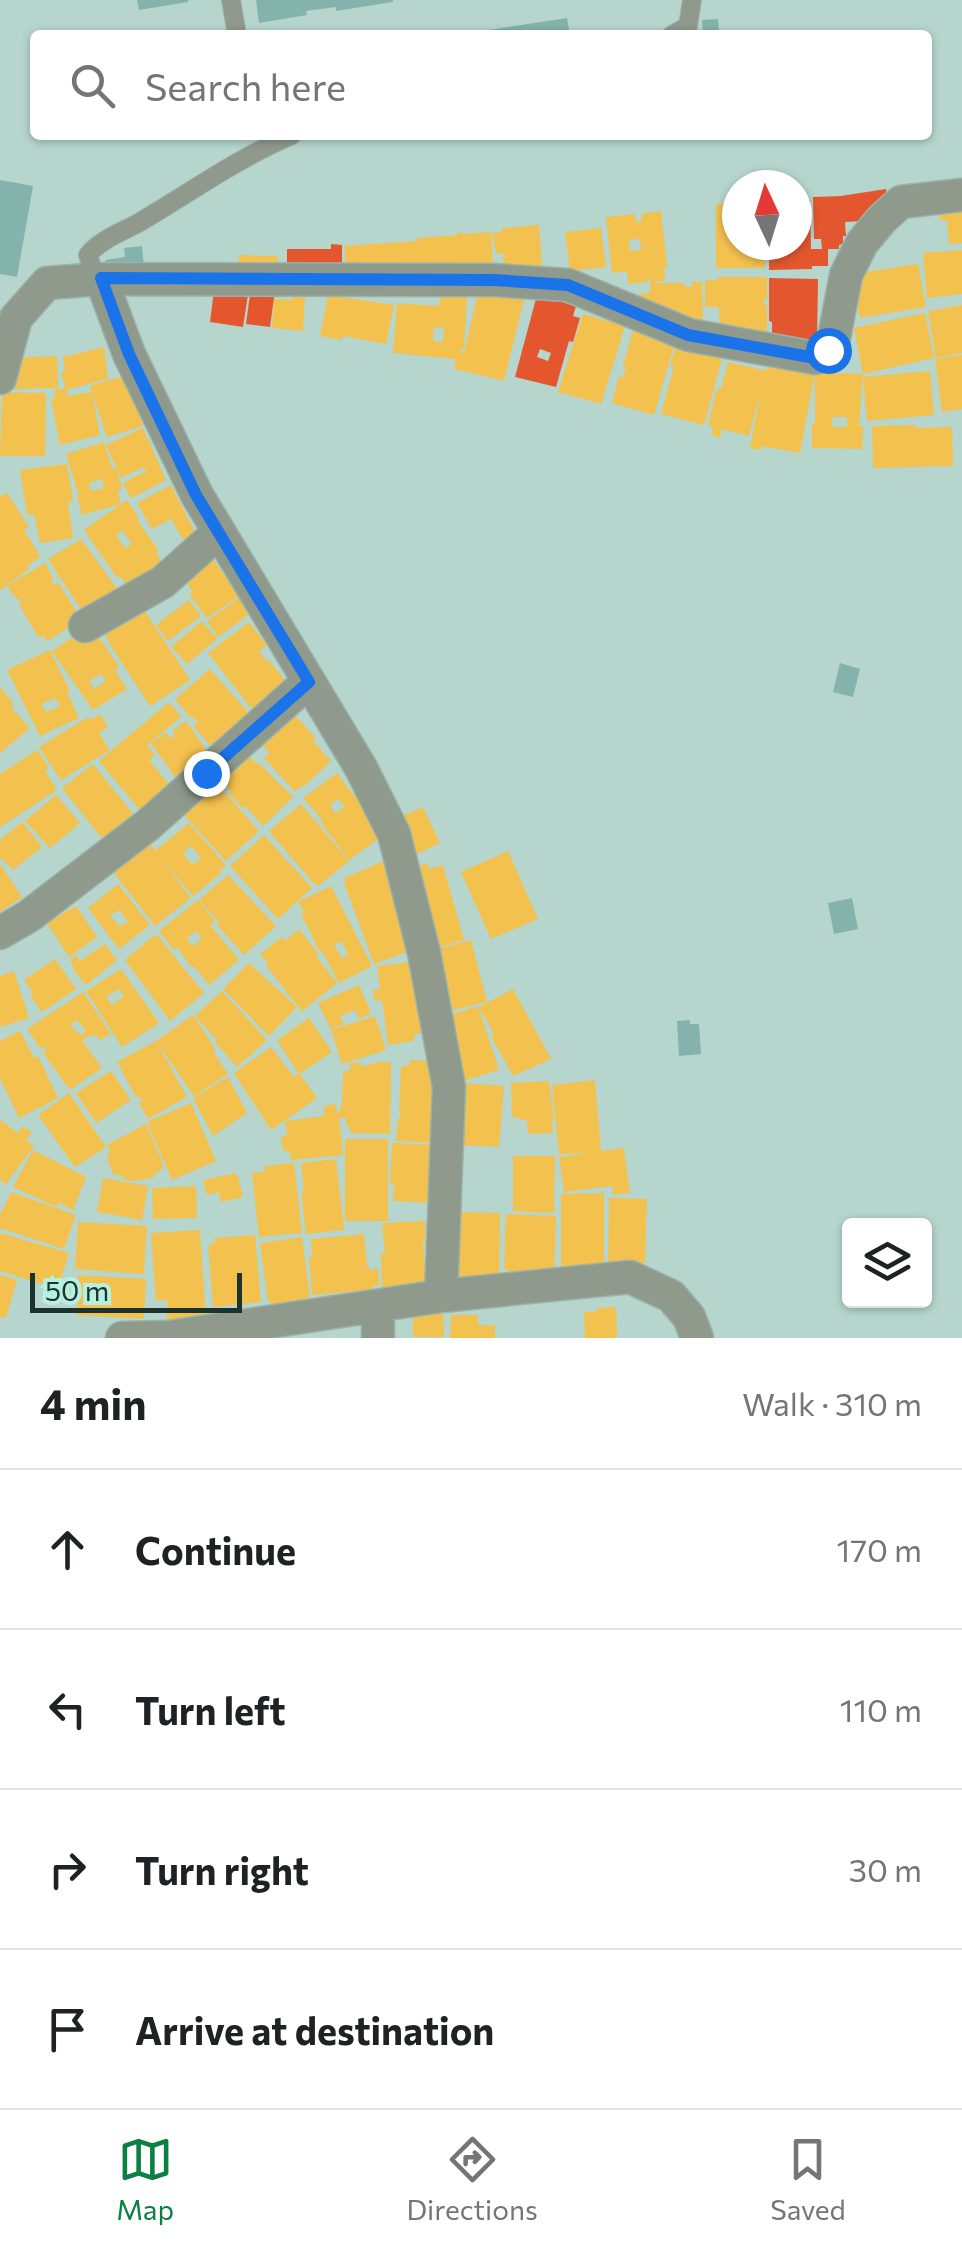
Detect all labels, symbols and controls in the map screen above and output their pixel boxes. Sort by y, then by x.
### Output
search box [30,30,932,140]
icon: search [65,58,120,113]
text: Search here [145,62,346,109]
north arrow [722,170,812,260]
route start [806,328,852,374]
route end [184,751,230,797]
map controls [842,1218,932,1308]
button: layers [842,1218,932,1308]
scale bar [30,1268,242,1312]
text: 50 m [45,1273,109,1307]
text: 4 min [40,1377,146,1429]
text: Walk · 310 m [742,1383,922,1423]
icon: ahead [40,1522,95,1577]
text: Continue [135,1526,296,1573]
text: 170 m [837,1529,922,1569]
icon: left [40,1682,95,1737]
text: Turn left [135,1686,286,1733]
text: 110 m [840,1689,922,1729]
icon: right [40,1842,95,1897]
text: Turn right [135,1846,309,1893]
text: 30 m [849,1849,922,1889]
icon: arrive [40,2002,95,2057]
text: Arrive at destination [135,2006,494,2053]
tab: Map [116,2132,174,2226]
tab: Directions [406,2132,538,2226]
tab: Saved [770,2132,846,2226]

